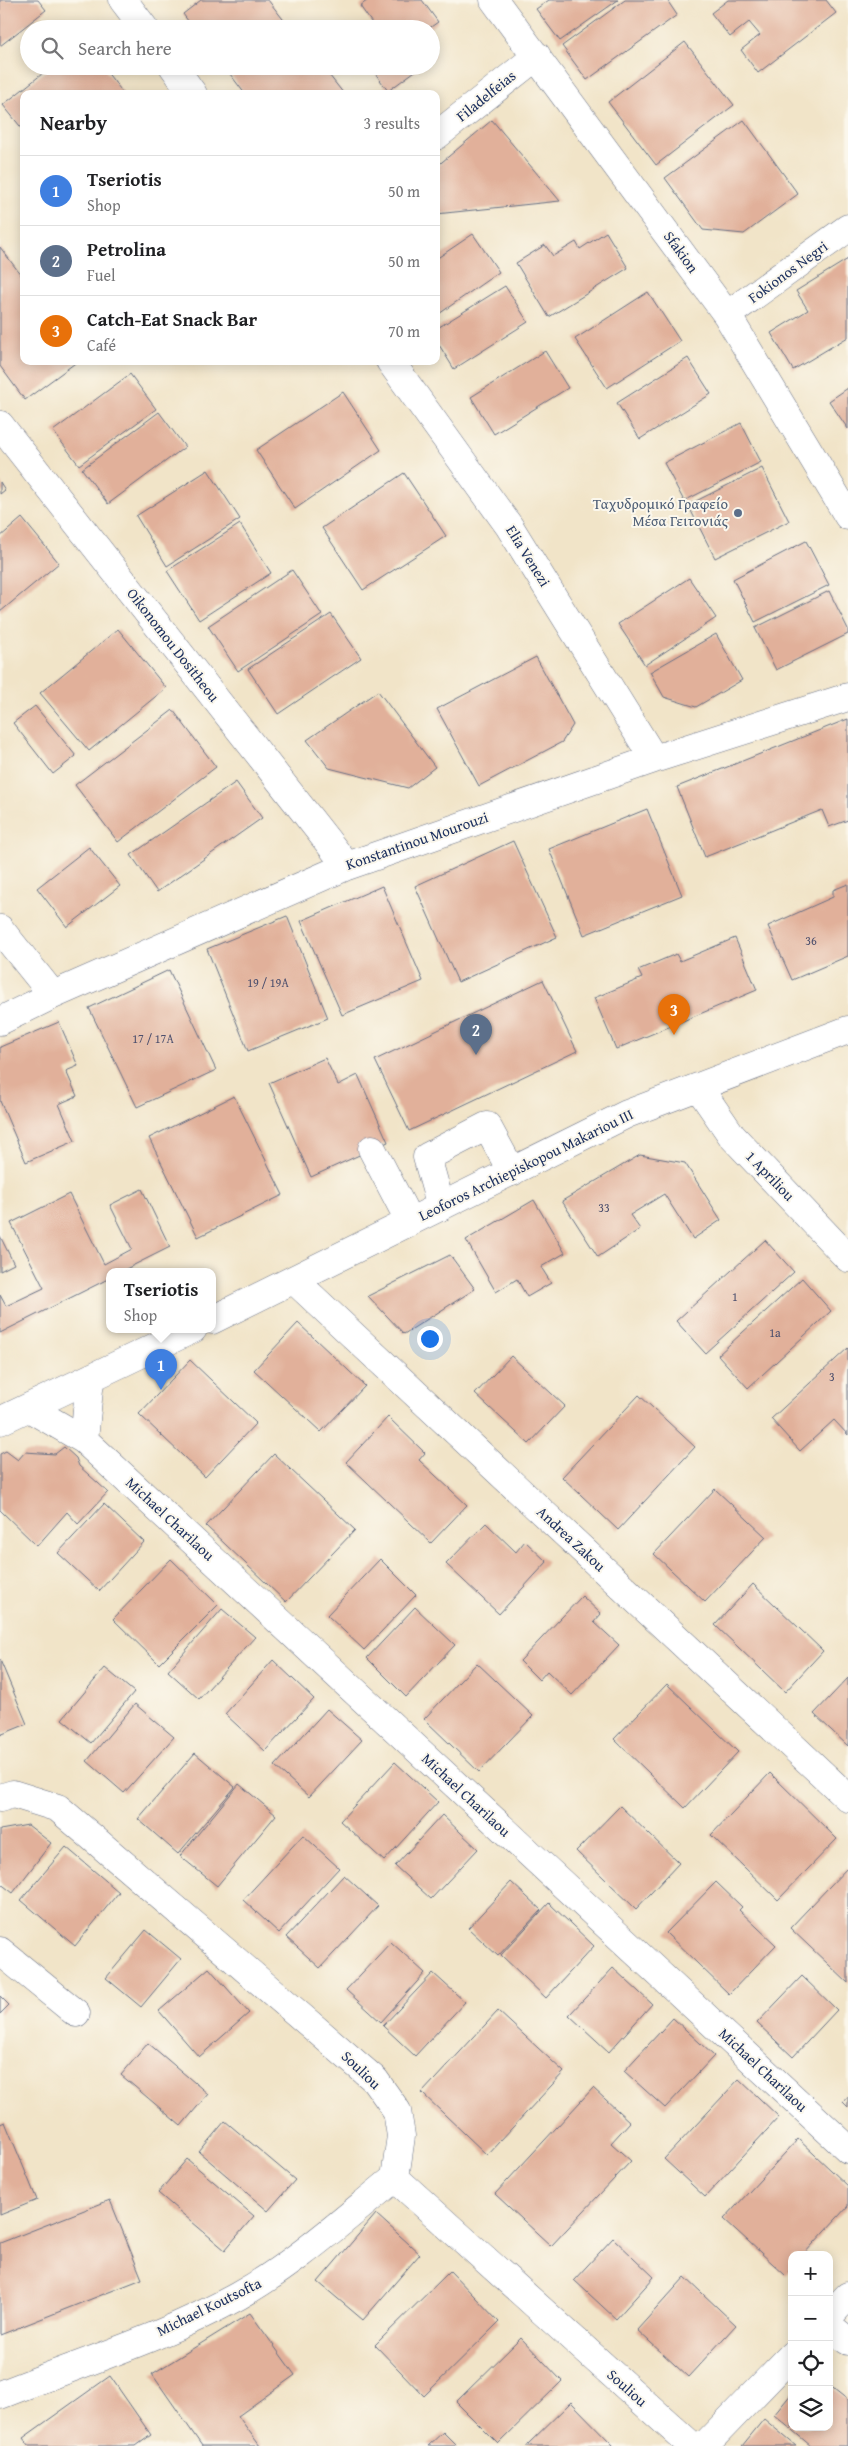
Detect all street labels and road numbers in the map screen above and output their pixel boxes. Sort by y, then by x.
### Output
street label: Filadelfeias [451,65,520,126]
street label: Sfakion [659,226,704,277]
street label: Fokionos Negri [744,236,832,308]
street label: Elia Venezi [501,521,556,590]
street label: Oikonomou Dositheou [122,583,225,707]
street label: Konstantinou Mourouzi [343,806,491,875]
street label: Leoforos Archiepiskopou Makariou III [415,1103,637,1226]
street label: 1 Apriliou [741,1146,800,1206]
street label: Michael Charilaou [121,1472,220,1566]
street label: Andrea Zakou [532,1501,611,1577]
street label: Michael Charilaou [417,1748,516,1842]
street label: Michael Charilaou [714,2023,813,2117]
street label: Souliou [337,2046,386,2094]
street label: Michael Koutsofta [153,2272,265,2341]
street label: Souliou [603,2364,653,2412]

